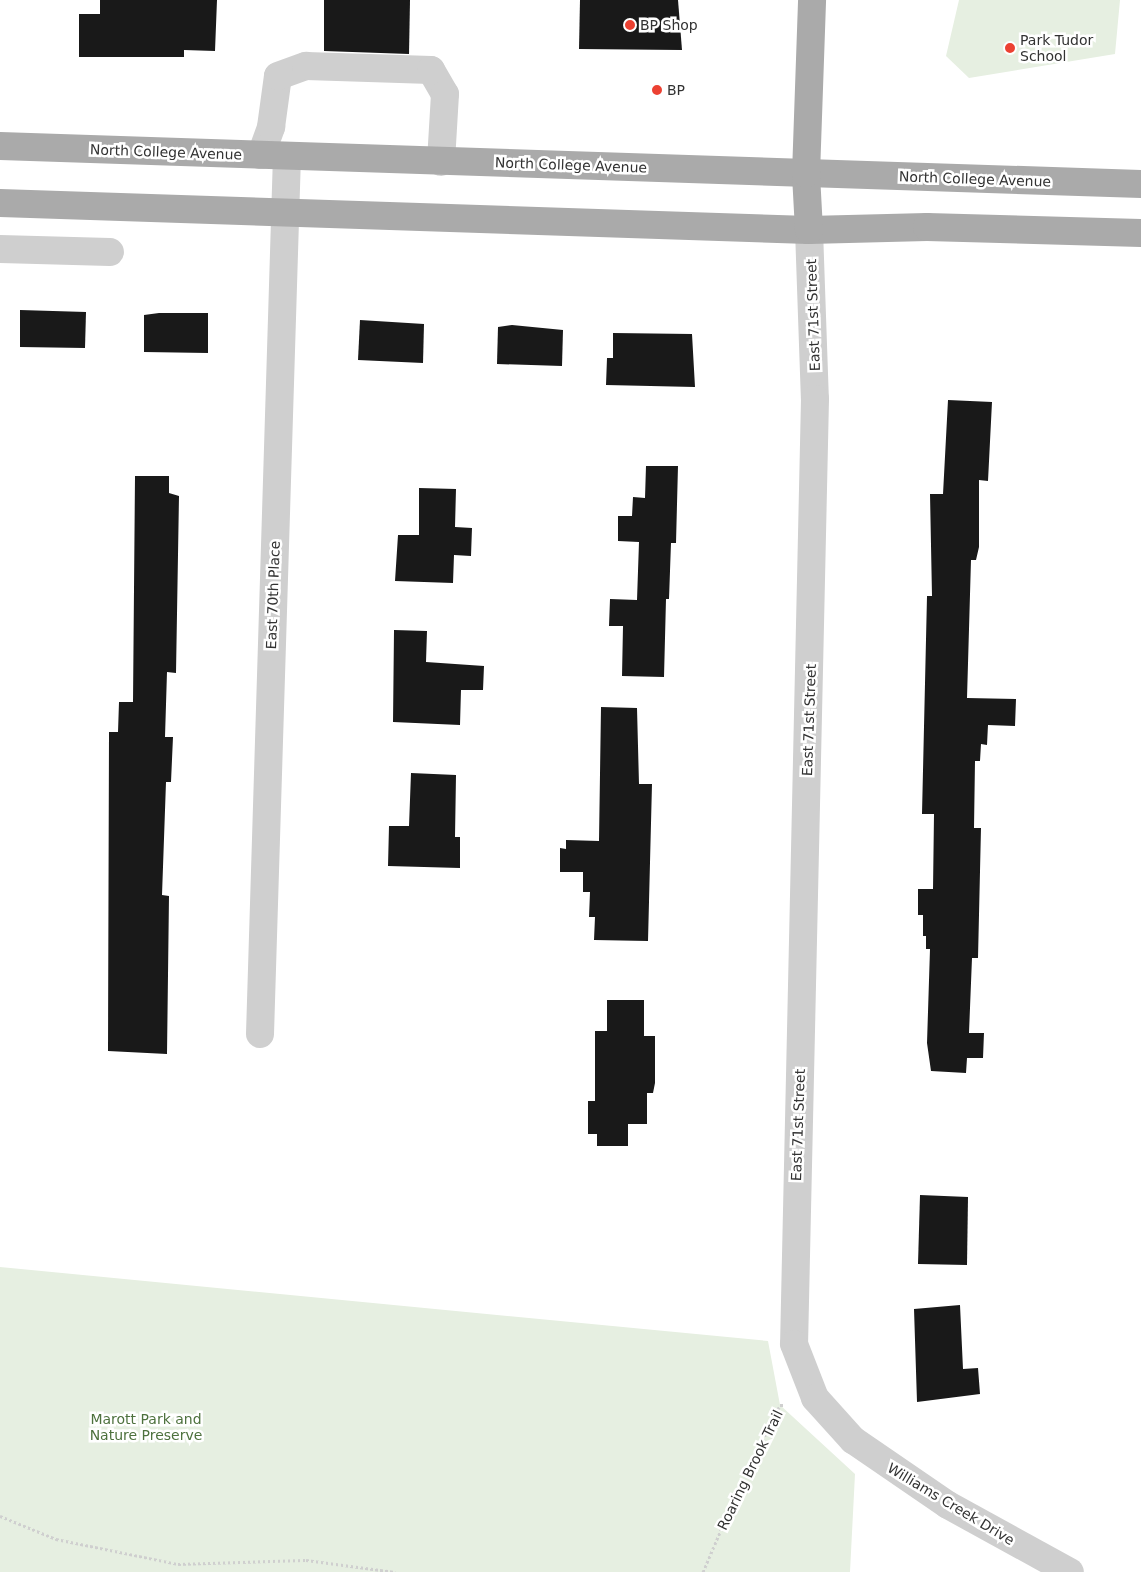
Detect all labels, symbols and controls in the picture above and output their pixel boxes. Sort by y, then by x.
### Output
place label: BP Shop [640,17,698,33]
marker: BP Shop [624,19,636,31]
place label: Park Tudor School [1020,32,1093,64]
marker: Park Tudor School [1004,42,1016,54]
place label: BP [667,82,685,98]
marker: BP [651,84,663,96]
street label: North College Avenue [90,141,242,163]
street label: North College Avenue [495,154,647,176]
street label: North College Avenue [899,168,1051,190]
street label: East 71st Street [803,259,823,371]
street label: East 70th Place [263,540,283,650]
street label: East 71st Street [799,664,819,776]
street label: East 71st Street [788,1069,808,1181]
street label: Roaring Brook Trail [714,1407,786,1533]
park label: Marott Park and Nature Preserve [90,1411,202,1444]
street label: Williams Creek Drive [884,1459,1018,1549]

